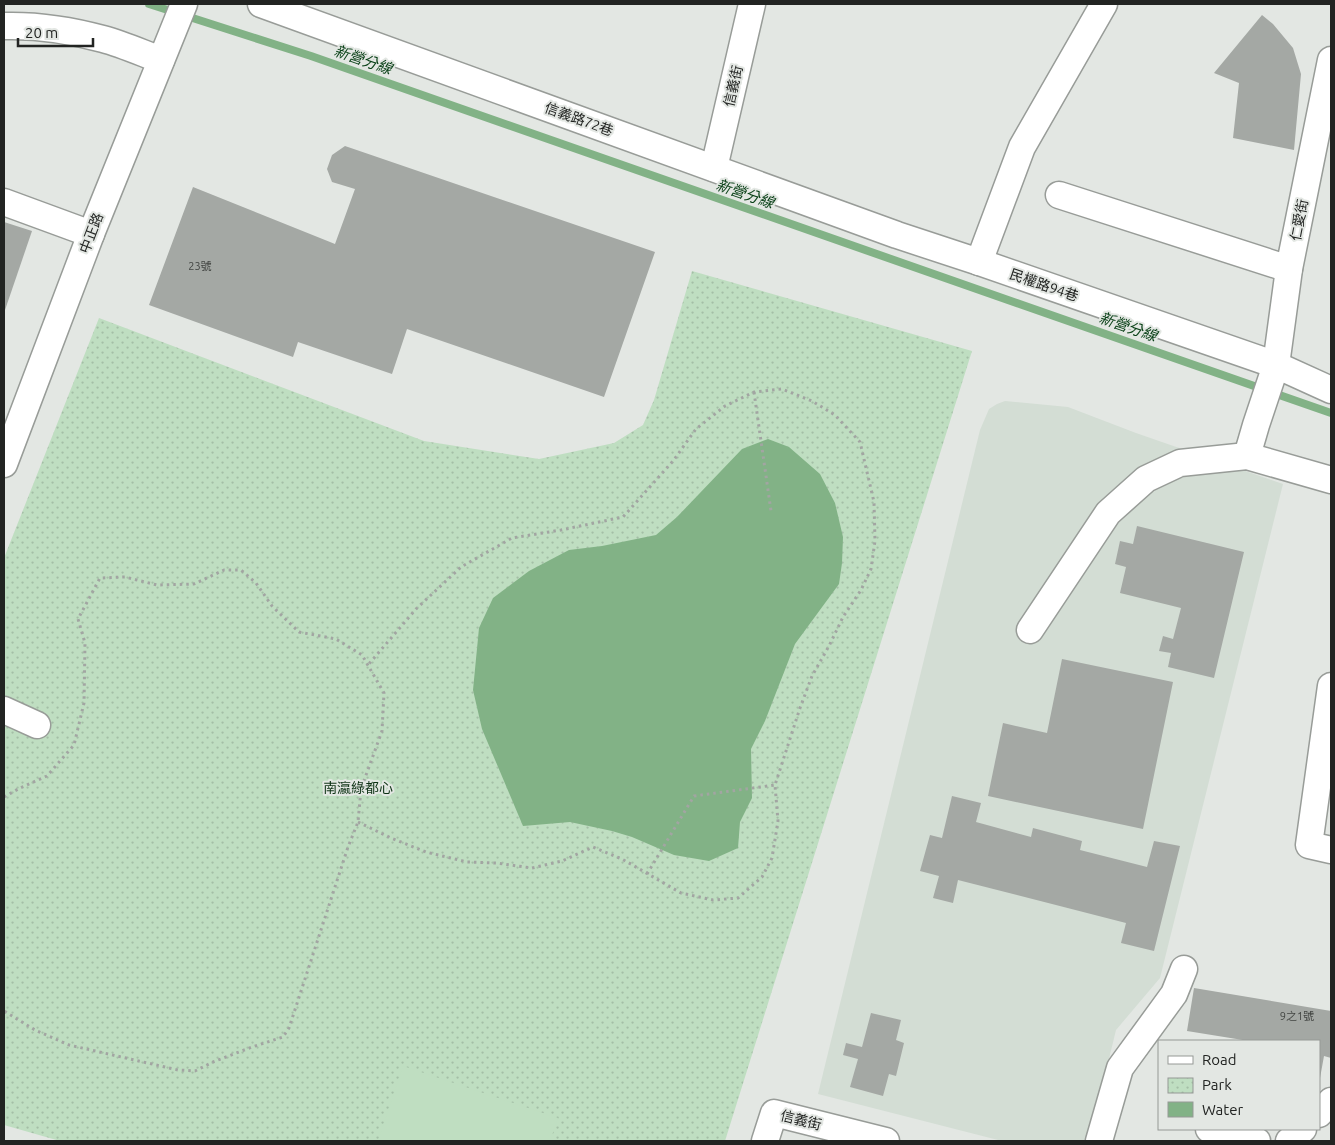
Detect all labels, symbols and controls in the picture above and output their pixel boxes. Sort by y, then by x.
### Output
scale bar [18,15,92,47]
text: 20 m [25,24,58,41]
water label: 新營分線 [332,42,396,78]
street label: 信義街 [720,64,746,108]
street label: 信義路72巷 [543,99,615,139]
water label: 新營分線 [714,176,778,212]
street label: 仁愛街 [1287,198,1311,242]
street label: 中正路 [76,211,106,255]
house number: 23號 [188,260,212,272]
street label: 民權路94巷 [1007,266,1081,304]
water label: 新營分線 [1097,309,1161,345]
park label: 南瀛綠都心 [323,780,393,796]
house number: 9之1號 [1280,1010,1314,1022]
legend [1158,1040,1320,1130]
text: Road [1202,1051,1237,1068]
text: Park [1202,1076,1232,1093]
text: Water [1202,1101,1243,1118]
street label: 信義街 [779,1107,823,1133]

